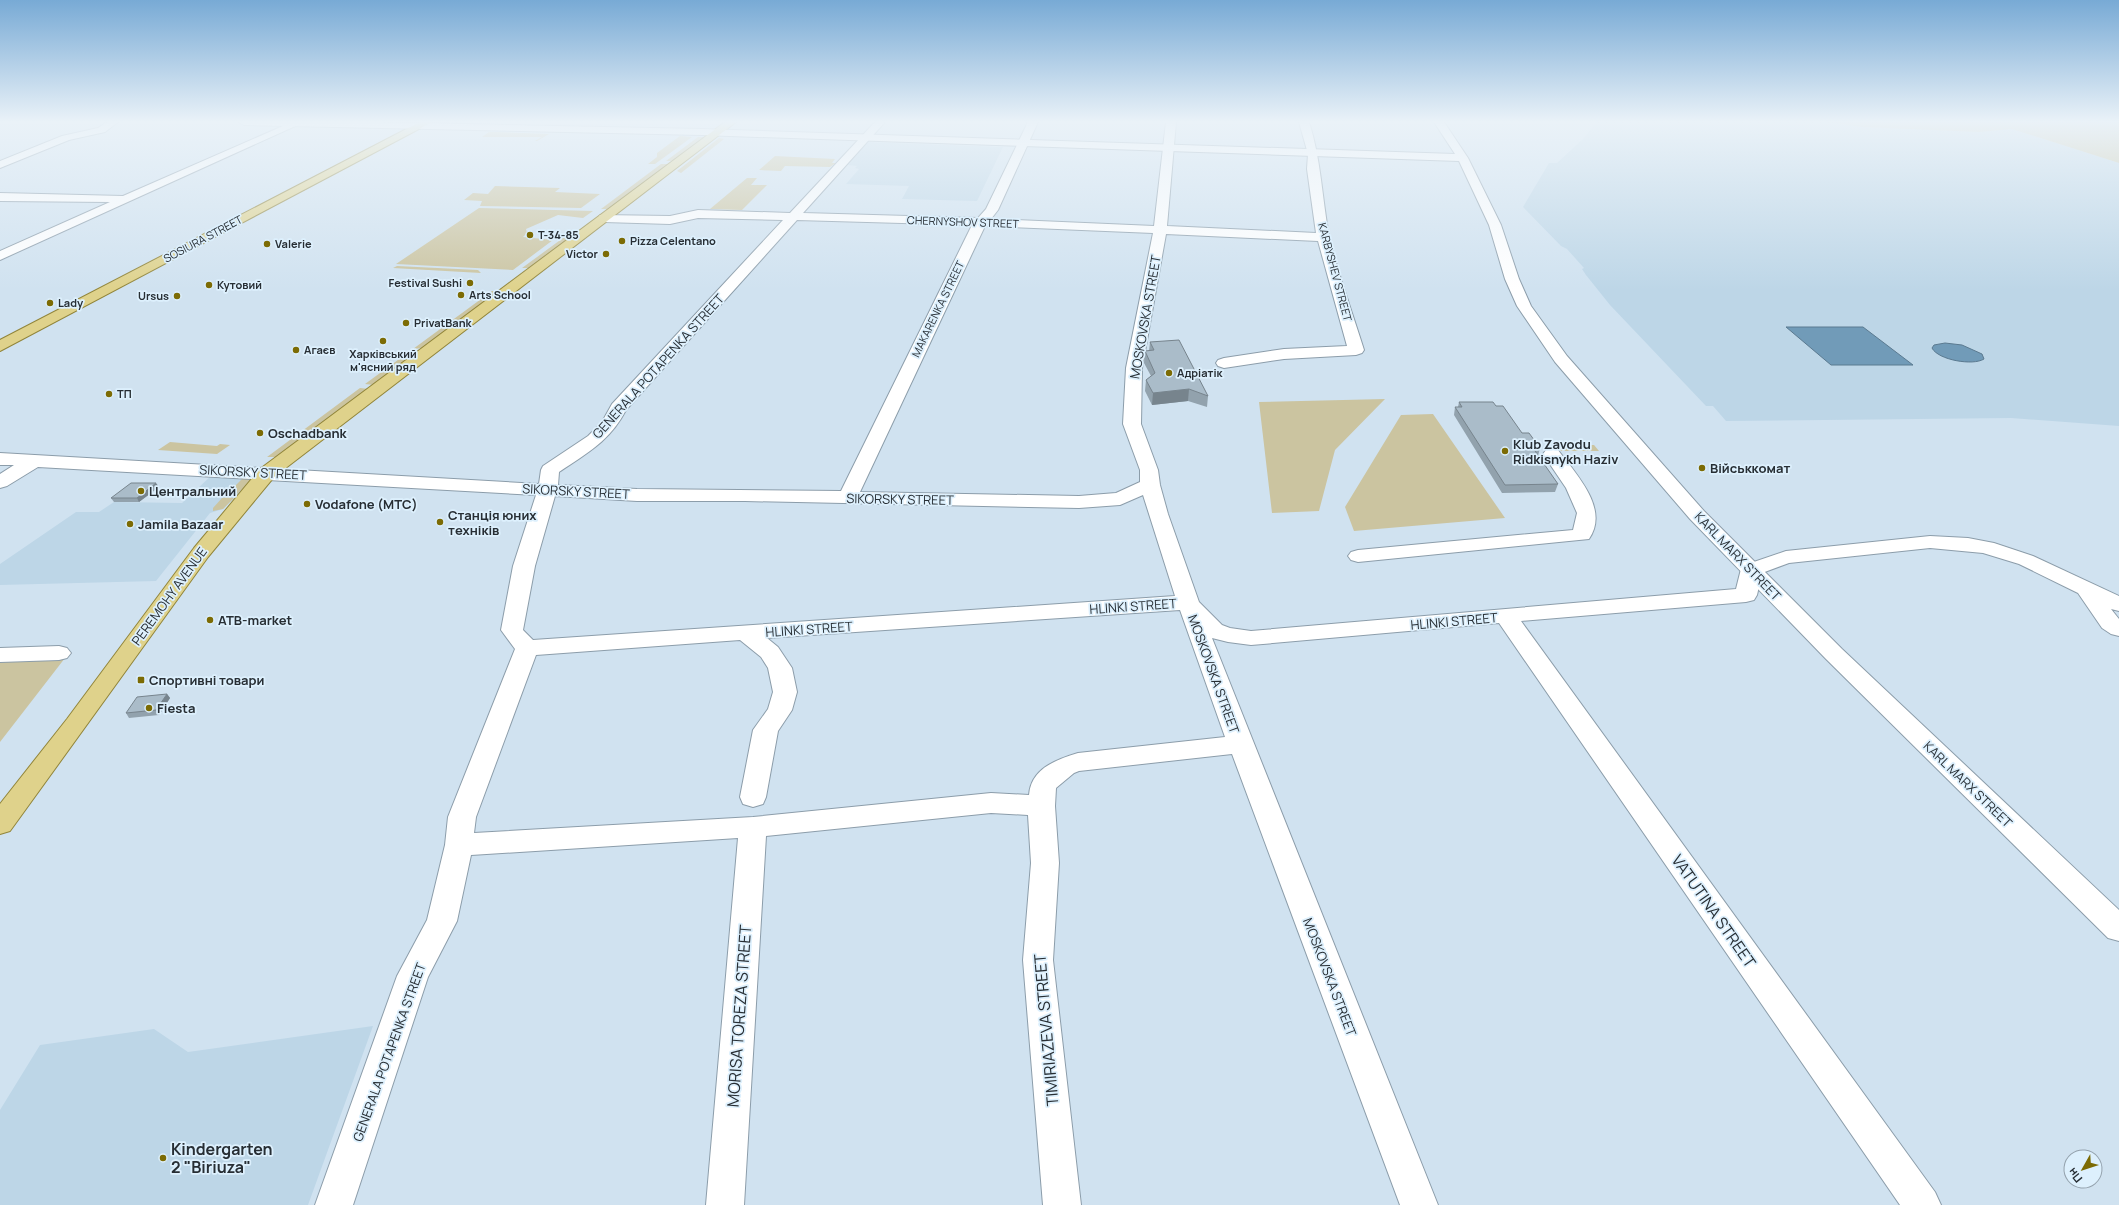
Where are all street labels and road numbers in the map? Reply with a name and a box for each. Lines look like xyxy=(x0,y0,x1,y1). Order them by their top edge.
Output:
street label: SOSIURA STREET xyxy=(161,211,245,266)
street label: CHERNYSHOV STREET xyxy=(907,212,1020,231)
street label: KARBYSHEV STREET xyxy=(1315,221,1356,323)
street label: MOSKOVSKA STREET xyxy=(1125,253,1165,380)
street label: MAKARENKA STREET xyxy=(908,258,968,359)
street label: GENERALA POTAPENKA STREET xyxy=(588,290,728,442)
street label: SIKORSKY STREET xyxy=(199,460,307,484)
street label: SIKORSKY STREET xyxy=(522,479,630,503)
street label: SIKORSKY STREET xyxy=(846,489,954,509)
street label: KARL MARX STREET xyxy=(1691,508,1785,605)
street label: PEREMOHY AVENUE xyxy=(127,543,211,649)
street label: HLINKI STREET xyxy=(1089,594,1177,618)
street label: HLINKI STREET xyxy=(1410,608,1499,634)
street label: MOSKOVSKA STREET xyxy=(1184,612,1244,736)
street label: HLINKI STREET xyxy=(765,617,853,641)
street label: KARL MARX STREET xyxy=(1920,737,2017,831)
street label: VATUTINA STREET xyxy=(1667,850,1762,972)
street label: MOSKOVSKA STREET xyxy=(1299,915,1361,1039)
street label: MORISA TOREZA STREET xyxy=(722,924,756,1108)
street label: TIMIRIAZEVA STREET xyxy=(1028,953,1064,1107)
street label: GENERALA POTAPENKA STREET xyxy=(348,960,430,1144)

